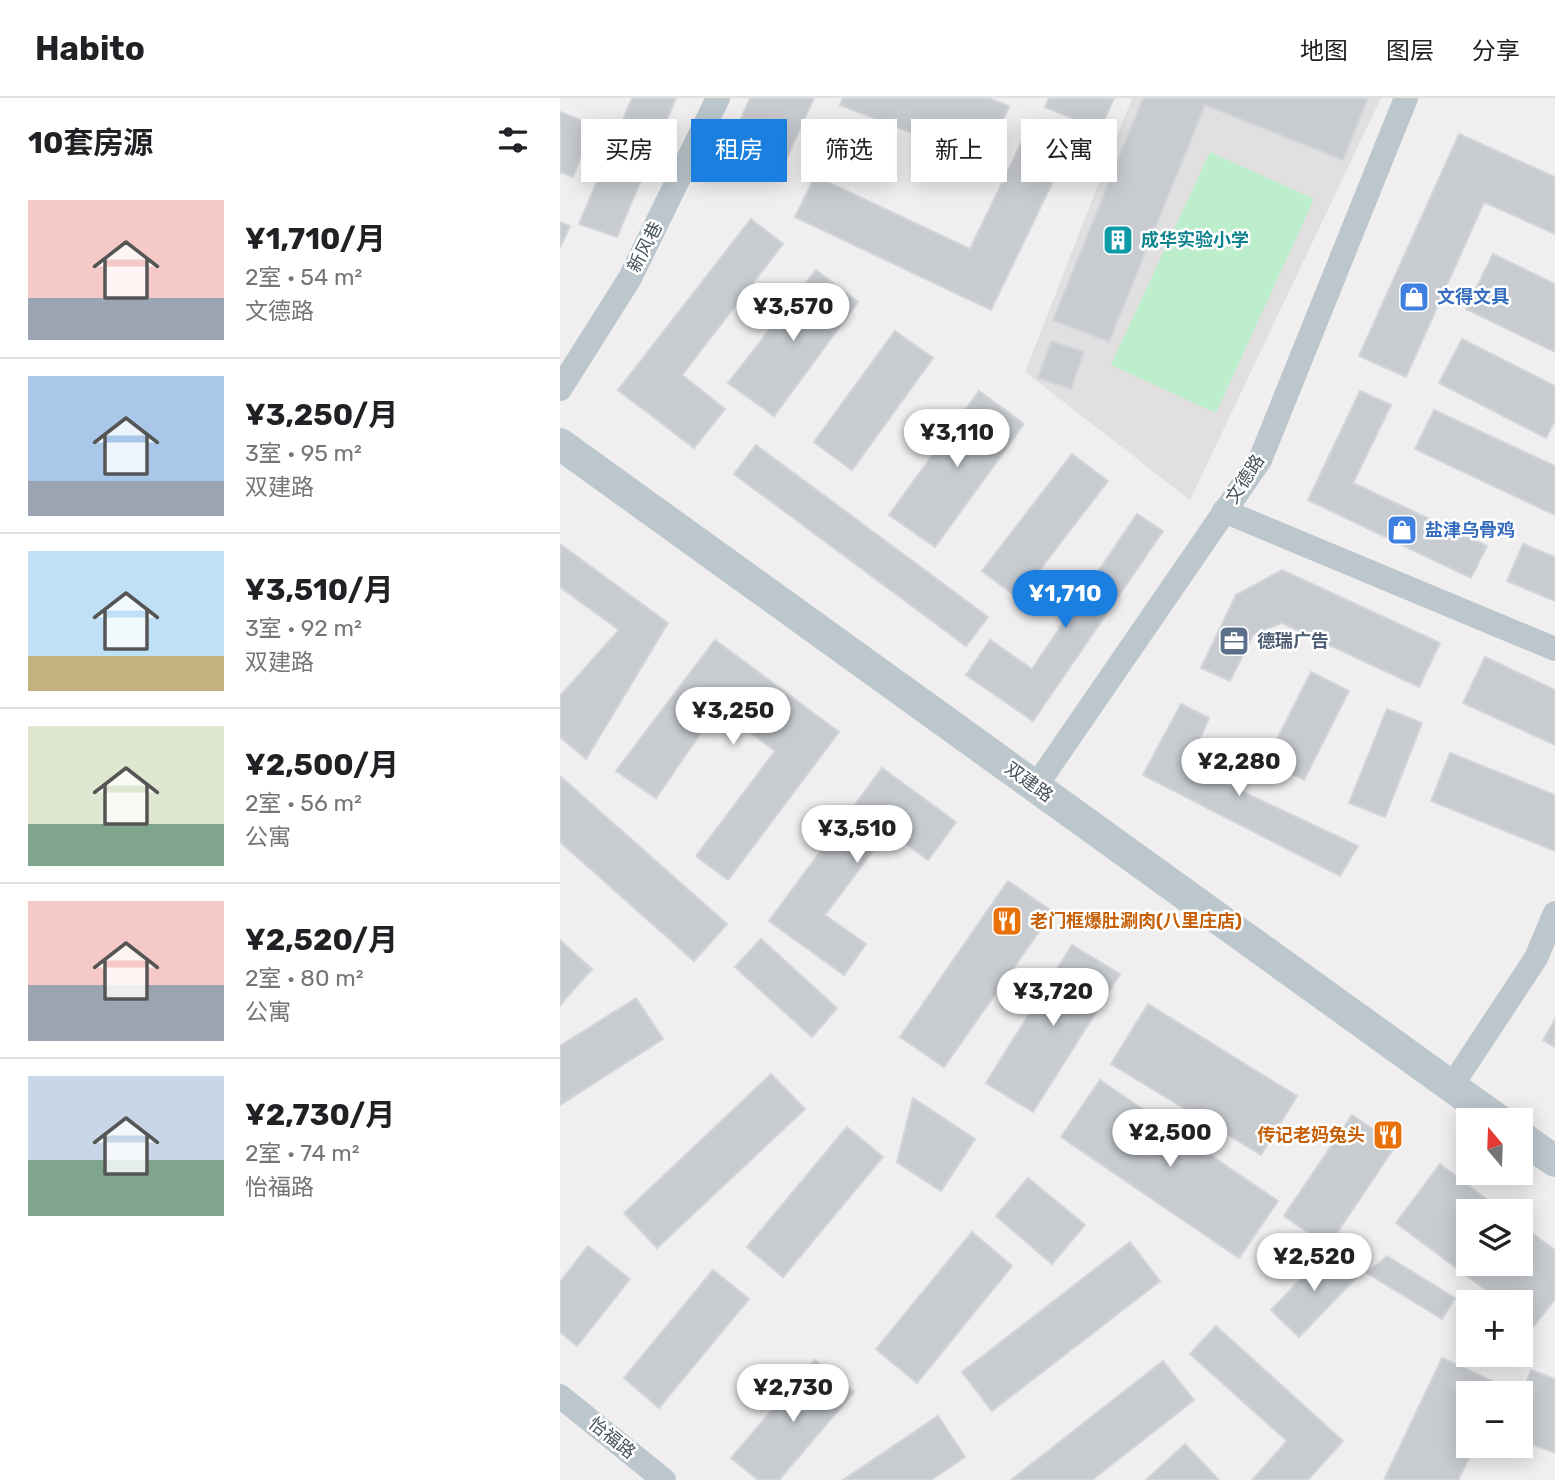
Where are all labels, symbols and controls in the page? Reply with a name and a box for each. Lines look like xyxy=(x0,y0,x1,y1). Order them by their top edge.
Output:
text: Habito xyxy=(35,29,145,68)
text: 地图 xyxy=(1300,37,1348,65)
text: 图层 xyxy=(1386,37,1434,65)
text: 分享 xyxy=(1472,37,1520,65)
chip: 买房 xyxy=(581,119,677,182)
chip: 租房 xyxy=(691,119,787,182)
chip: 筛选 xyxy=(801,119,897,182)
chip: 新上 xyxy=(911,119,1007,182)
chip: 公寓 xyxy=(1021,119,1117,182)
icon: filters xyxy=(494,121,532,159)
text: 10套房源 xyxy=(28,125,153,161)
street label: 新风巷 xyxy=(623,218,667,276)
text: ¥1,710/月 xyxy=(245,221,386,257)
building icon: 成华实验小学 xyxy=(1101,223,1135,257)
icon: home xyxy=(84,228,168,312)
place label: 成华实验小学 xyxy=(1141,229,1249,251)
text: 2室 · 54 m² xyxy=(245,263,362,291)
shop icon: 文得文具 xyxy=(1397,280,1431,314)
pin: ¥3,570 xyxy=(736,284,850,343)
place label: 文得文具 xyxy=(1437,286,1509,308)
text: ¥3,570 xyxy=(752,292,834,320)
text: 文德路 xyxy=(245,297,314,325)
text: ¥3,250/月 xyxy=(245,397,398,433)
icon: home xyxy=(84,404,168,488)
pin: ¥3,110 xyxy=(900,410,1014,469)
text: ¥3,110 xyxy=(920,418,994,446)
text: 3室 · 95 m² xyxy=(245,439,362,467)
street label: 文德路 xyxy=(1221,450,1269,508)
text: 双建路 xyxy=(245,473,314,501)
shop icon: 盐津乌骨鸡 xyxy=(1385,513,1419,547)
place label: 盐津乌骨鸡 xyxy=(1425,519,1515,541)
pin: ¥1,710 xyxy=(1008,570,1122,630)
text: ¥3,510/月 xyxy=(245,572,394,608)
icon: home xyxy=(84,579,168,663)
text: ¥1,710 xyxy=(1028,579,1102,607)
text: 3室 · 92 m² xyxy=(245,614,362,642)
office icon: 德瑞广告 xyxy=(1217,624,1251,658)
place label: 德瑞广告 xyxy=(1257,630,1329,652)
text: 双建路 xyxy=(245,648,314,676)
pin: ¥3,250 xyxy=(676,688,790,747)
text: ¥3,250 xyxy=(692,696,774,724)
pin: ¥2,280 xyxy=(1182,738,1296,798)
text: ¥2,500/月 xyxy=(245,747,399,783)
text: ¥2,280 xyxy=(1197,747,1281,775)
icon: home xyxy=(84,754,168,838)
street label: 双建路 xyxy=(1001,757,1057,807)
text: 2室 · 56 m² xyxy=(245,789,362,817)
pin: ¥3,510 xyxy=(800,806,914,865)
text: ¥3,510 xyxy=(817,814,897,842)
text: 公寓 xyxy=(245,823,291,851)
restaurant icon: 老门框爆肚涮肉(八里庄店) xyxy=(990,904,1024,938)
place label: 老门框爆肚涮肉(八里庄店) xyxy=(1030,910,1242,932)
text: ¥2,520/月 xyxy=(245,922,398,958)
icon: home xyxy=(84,929,168,1013)
text: 2室 · 80 m² xyxy=(245,964,364,992)
pin: ¥3,720 xyxy=(996,968,1110,1028)
text: ¥3,720 xyxy=(1013,977,1093,1005)
text: 公寓 xyxy=(245,998,291,1026)
text: ¥2,730/月 xyxy=(245,1097,395,1133)
icon: home xyxy=(84,1104,168,1188)
north arrow xyxy=(1456,1108,1533,1185)
map controls xyxy=(1456,1108,1533,1458)
pin: ¥2,500 xyxy=(1113,1110,1227,1169)
text: ¥2,500 xyxy=(1128,1118,1212,1146)
restaurant icon: 传记老妈兔头 xyxy=(1371,1118,1405,1152)
place label: 传记老妈兔头 xyxy=(1257,1124,1365,1146)
text: 2室 · 74 m² xyxy=(245,1139,360,1167)
text: 怡福路 xyxy=(245,1173,314,1201)
button: layers xyxy=(1456,1199,1533,1276)
pin: ¥2,520 xyxy=(1257,1234,1371,1293)
text: ¥2,520 xyxy=(1273,1242,1355,1270)
button: + xyxy=(1456,1290,1533,1367)
pin: ¥2,730 xyxy=(736,1364,850,1424)
text: ¥2,730 xyxy=(753,1373,833,1401)
button: − xyxy=(1456,1381,1533,1458)
street label: 怡福路 xyxy=(584,1412,640,1464)

